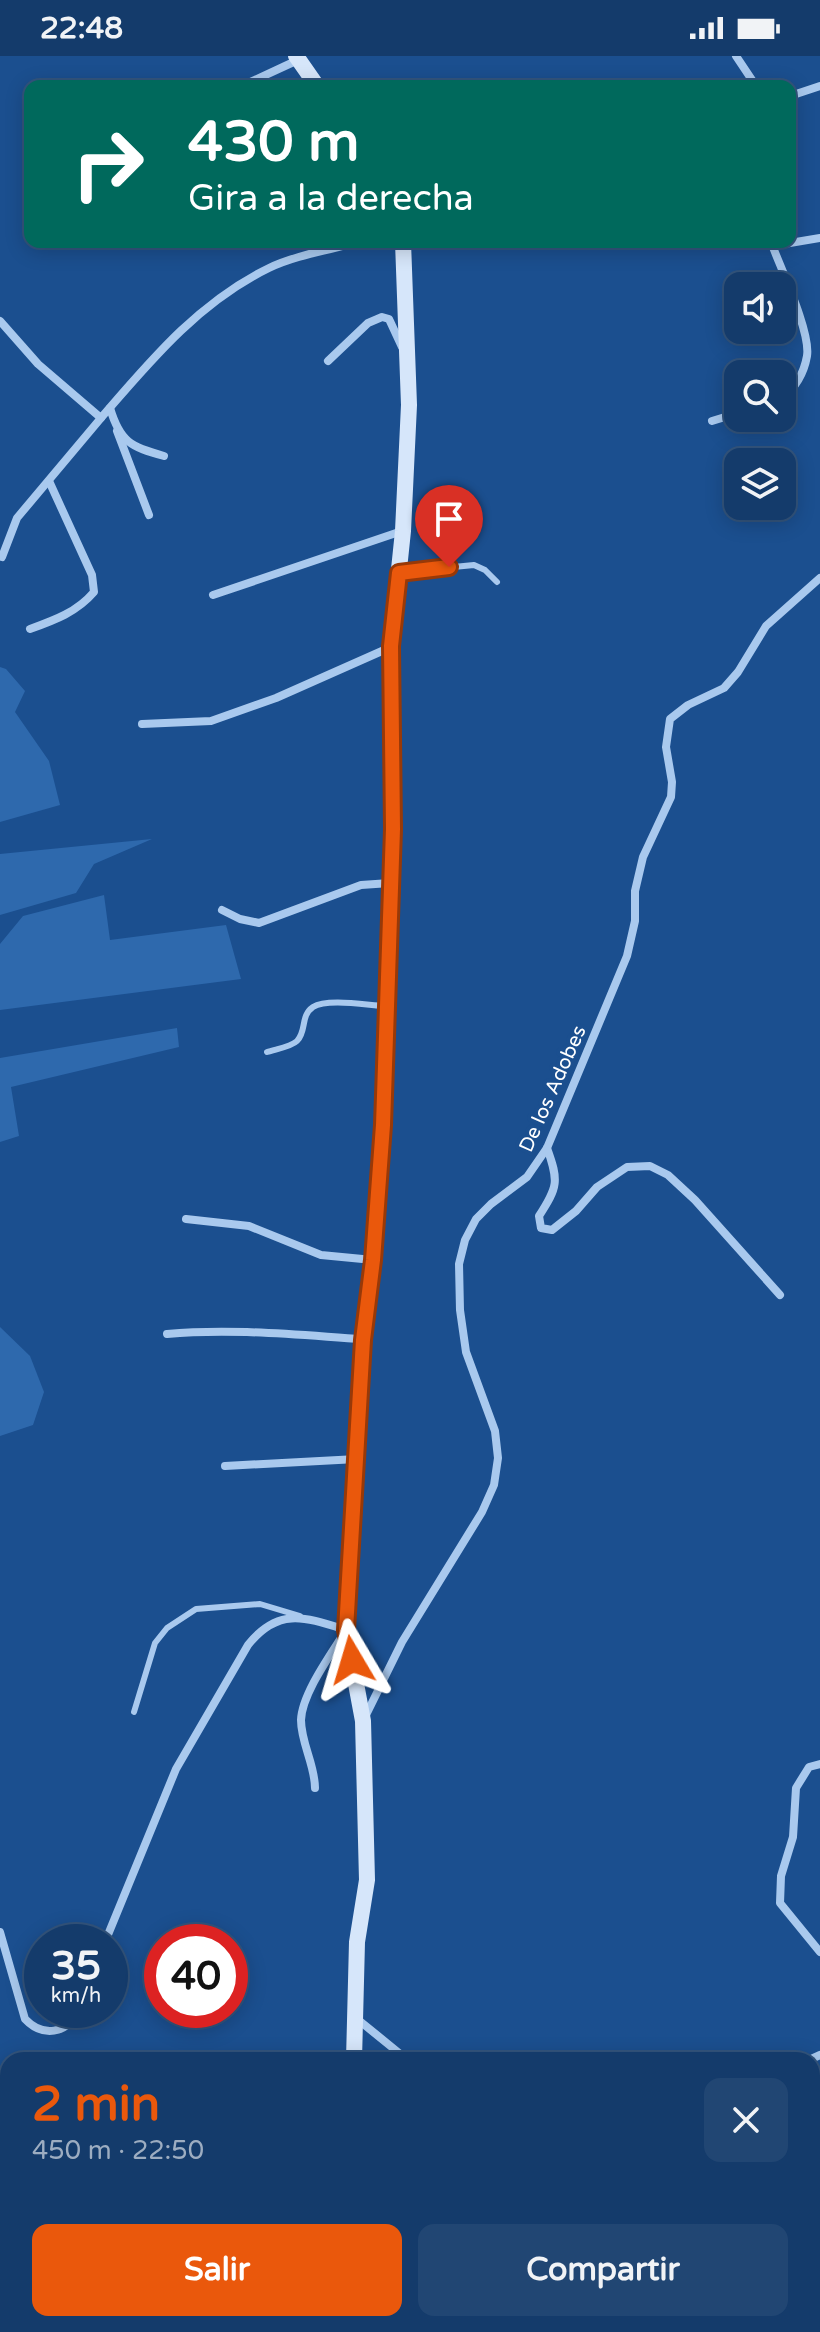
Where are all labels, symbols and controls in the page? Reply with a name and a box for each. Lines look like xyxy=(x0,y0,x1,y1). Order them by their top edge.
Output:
text: 22:48 xyxy=(40,10,123,47)
text: 430 m xyxy=(188,109,359,176)
icon: right xyxy=(56,112,160,216)
text: Gira a la derecha xyxy=(188,177,474,220)
map controls xyxy=(724,272,796,520)
button: sound xyxy=(724,272,796,344)
button: search xyxy=(724,360,796,432)
button: layers xyxy=(724,448,796,520)
pin xyxy=(415,485,483,567)
icon: arrive xyxy=(427,497,471,541)
street label: De los Adobes xyxy=(514,1022,592,1156)
position arrow xyxy=(310,1618,394,1702)
speed limit sign: 40 xyxy=(144,1924,248,2028)
text: 35 xyxy=(51,1942,101,1990)
text: km/h xyxy=(51,1984,101,2008)
text: 2 min xyxy=(32,2076,160,2134)
button: close xyxy=(704,2078,788,2162)
text: 450 m · 22:50 xyxy=(32,2135,204,2166)
button: Salir xyxy=(32,2224,402,2316)
button: Compartir xyxy=(418,2224,788,2316)

